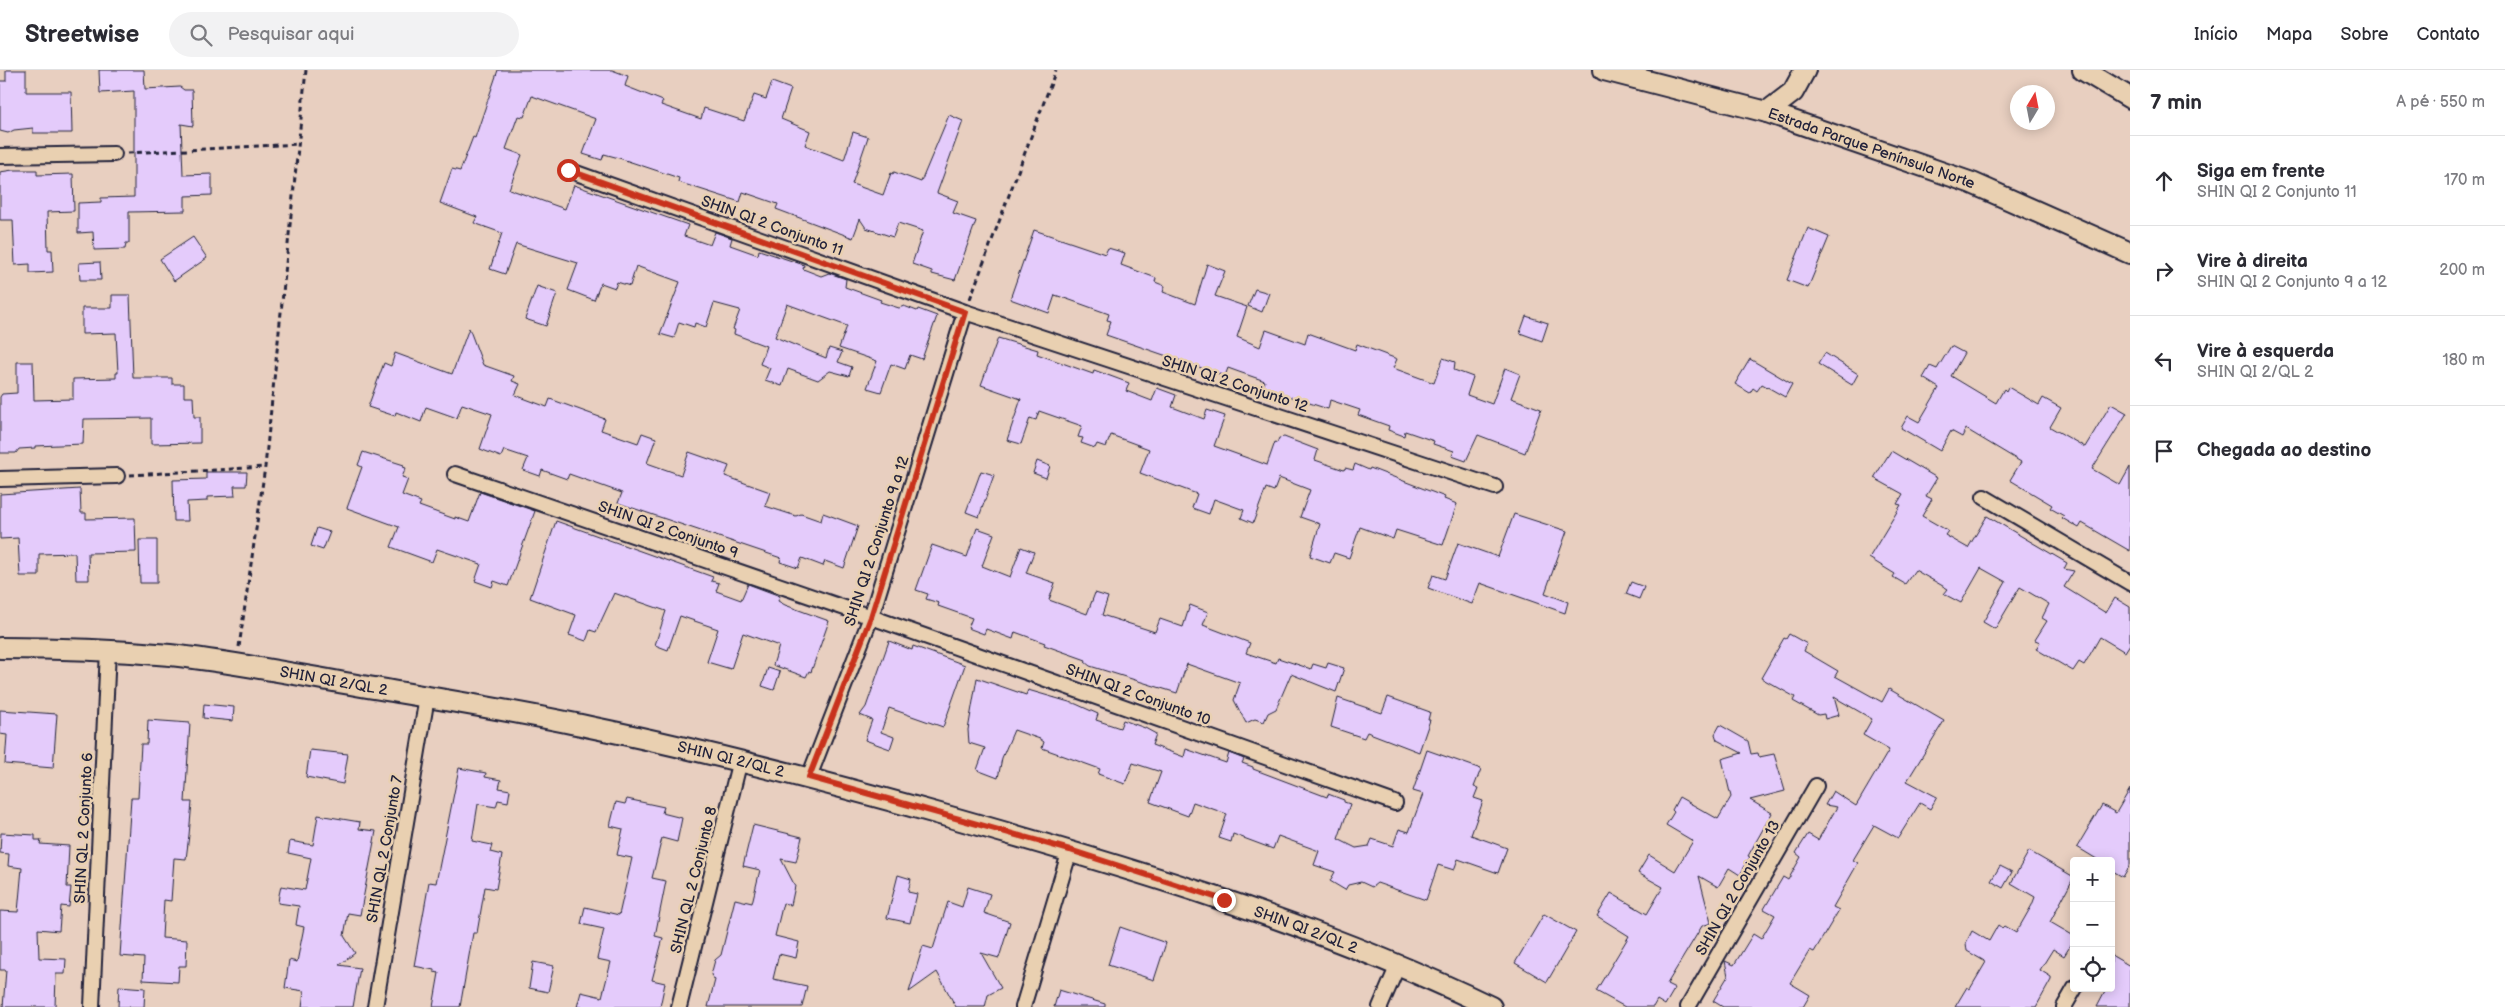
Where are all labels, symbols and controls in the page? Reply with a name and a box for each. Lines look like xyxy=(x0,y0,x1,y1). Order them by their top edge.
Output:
search box xyxy=(169,12,519,57)
text: Streetwise xyxy=(25,20,139,49)
icon: search xyxy=(187,21,215,49)
text: Pesquisar aqui xyxy=(227,23,354,46)
text: Início xyxy=(2194,24,2238,45)
text: Mapa xyxy=(2266,24,2312,45)
text: Sobre xyxy=(2340,24,2388,45)
text: Contato xyxy=(2416,24,2480,45)
north arrow xyxy=(2010,85,2055,130)
text: 7 min xyxy=(2150,90,2202,115)
text: A pé · 550 m xyxy=(2396,93,2485,112)
street label: Estrada Parque Península Norte xyxy=(1766,104,1978,193)
route start xyxy=(557,159,580,182)
text: Siga em frente xyxy=(2197,160,2325,183)
icon: ahead xyxy=(2150,167,2178,195)
text: 170 m xyxy=(2444,171,2485,190)
text: SHIN QI 2 Conjunto 11 xyxy=(2197,183,2357,202)
street label: SHIN QI 2 Conjunto 11 xyxy=(698,191,846,261)
text: Vire à direita xyxy=(2197,250,2308,273)
icon: right xyxy=(2150,257,2178,285)
text: 200 m xyxy=(2439,261,2485,280)
text: SHIN QI 2 Conjunto 9 a 12 xyxy=(2197,273,2387,292)
text: Vire à esquerda xyxy=(2197,340,2334,363)
icon: left xyxy=(2150,347,2178,375)
street label: SHIN QI 2 Conjunto 12 xyxy=(1159,351,1311,417)
text: 180 m xyxy=(2443,351,2485,370)
text: SHIN QI 2/QL 2 xyxy=(2197,363,2313,382)
icon: arrive xyxy=(2150,437,2178,465)
text: Chegada ao destino xyxy=(2197,439,2371,462)
street label: SHIN QI 2 Conjunto 9 a 12 xyxy=(840,453,914,629)
street label: SHIN QI 2 Conjunto 9 xyxy=(596,497,740,563)
street label: SHIN QI 2 Conjunto 10 xyxy=(1063,660,1213,730)
street label: SHIN QI 2/QL 2 xyxy=(278,662,389,700)
street label: SHIN QI 2/QL 2 xyxy=(676,737,786,781)
street label: SHIN QL 2 Conjunto 6 xyxy=(71,752,97,904)
street label: SHIN QL 2 Conjunto 7 xyxy=(363,773,407,924)
street label: SHIN QL 2 Conjunto 8 xyxy=(667,804,722,955)
street label: SHIN QI 2 Conjunto 13 xyxy=(1692,817,1784,959)
map controls xyxy=(2070,857,2115,992)
button: + xyxy=(2070,857,2115,902)
route end xyxy=(1213,889,1236,912)
street label: SHIN QI 2/QL 2 xyxy=(1252,902,1361,958)
button: − xyxy=(2070,902,2115,947)
button: locate xyxy=(2070,947,2115,992)

